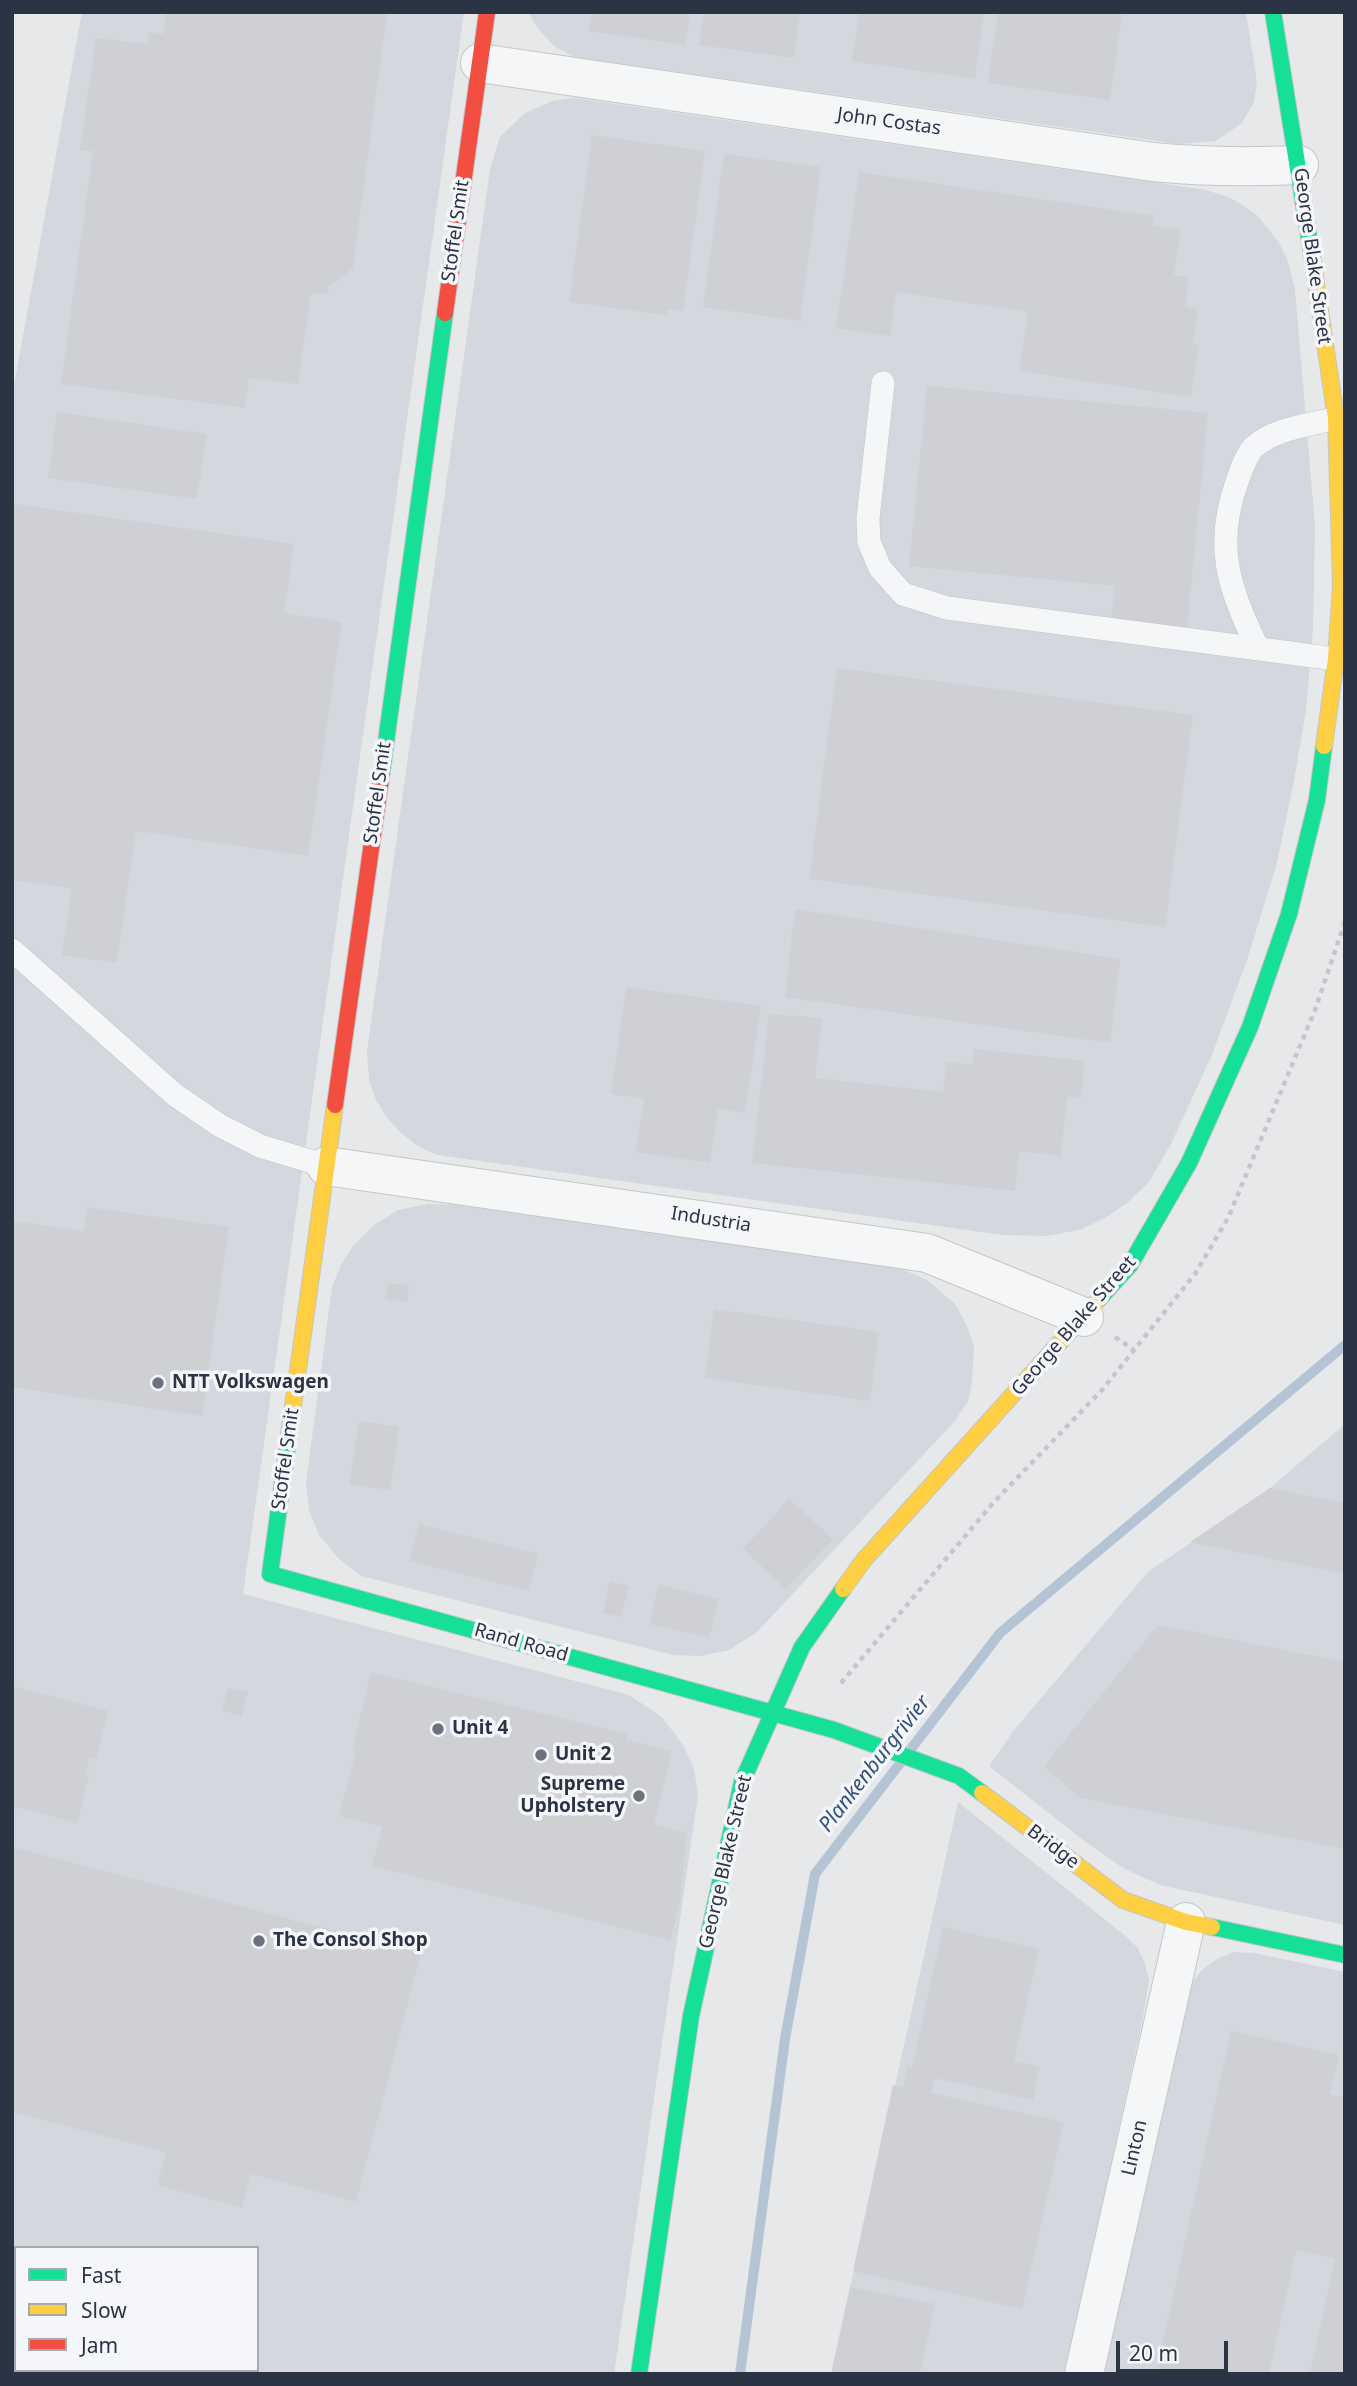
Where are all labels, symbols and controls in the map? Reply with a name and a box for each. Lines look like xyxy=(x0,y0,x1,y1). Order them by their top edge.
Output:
street label: John Costas xyxy=(836,103,942,141)
street label: George Blake Street xyxy=(1288,166,1336,346)
street label: Stoffel Smit xyxy=(438,179,474,283)
street label: Stoffel Smit xyxy=(360,741,396,845)
street label: Industria xyxy=(669,1202,753,1238)
street label: George Blake Street xyxy=(1007,1251,1141,1401)
place label: NTT Volkswagen xyxy=(172,1372,329,1394)
marker: NTT Volkswagen xyxy=(150,1375,166,1391)
street label: Stoffel Smit xyxy=(268,1407,304,1511)
street label: Rand Road xyxy=(471,1619,571,1667)
water label: Plankenburgrivier xyxy=(814,1691,936,1837)
place label: Unit 4 xyxy=(452,1718,508,1740)
marker: Unit 4 xyxy=(430,1721,446,1737)
place label: Unit 2 xyxy=(555,1744,611,1766)
marker: Unit 2 xyxy=(533,1747,549,1763)
street label: George Blake Street xyxy=(695,1773,757,1951)
place label: Supreme Upholstery xyxy=(520,1774,625,1818)
marker: Supreme Upholstery xyxy=(631,1788,647,1804)
street label: Bridge xyxy=(1023,1820,1083,1874)
place label: The Consol Shop xyxy=(273,1930,428,1952)
marker: The Consol Shop xyxy=(251,1933,267,1949)
street label: Linton xyxy=(1118,2118,1152,2178)
legend xyxy=(14,2246,259,2372)
text: Fast xyxy=(81,2261,121,2289)
text: Slow xyxy=(81,2296,127,2324)
scale bar xyxy=(1119,2326,1231,2370)
text: Jam xyxy=(81,2331,118,2359)
text: 20 m xyxy=(1129,2339,1178,2367)

